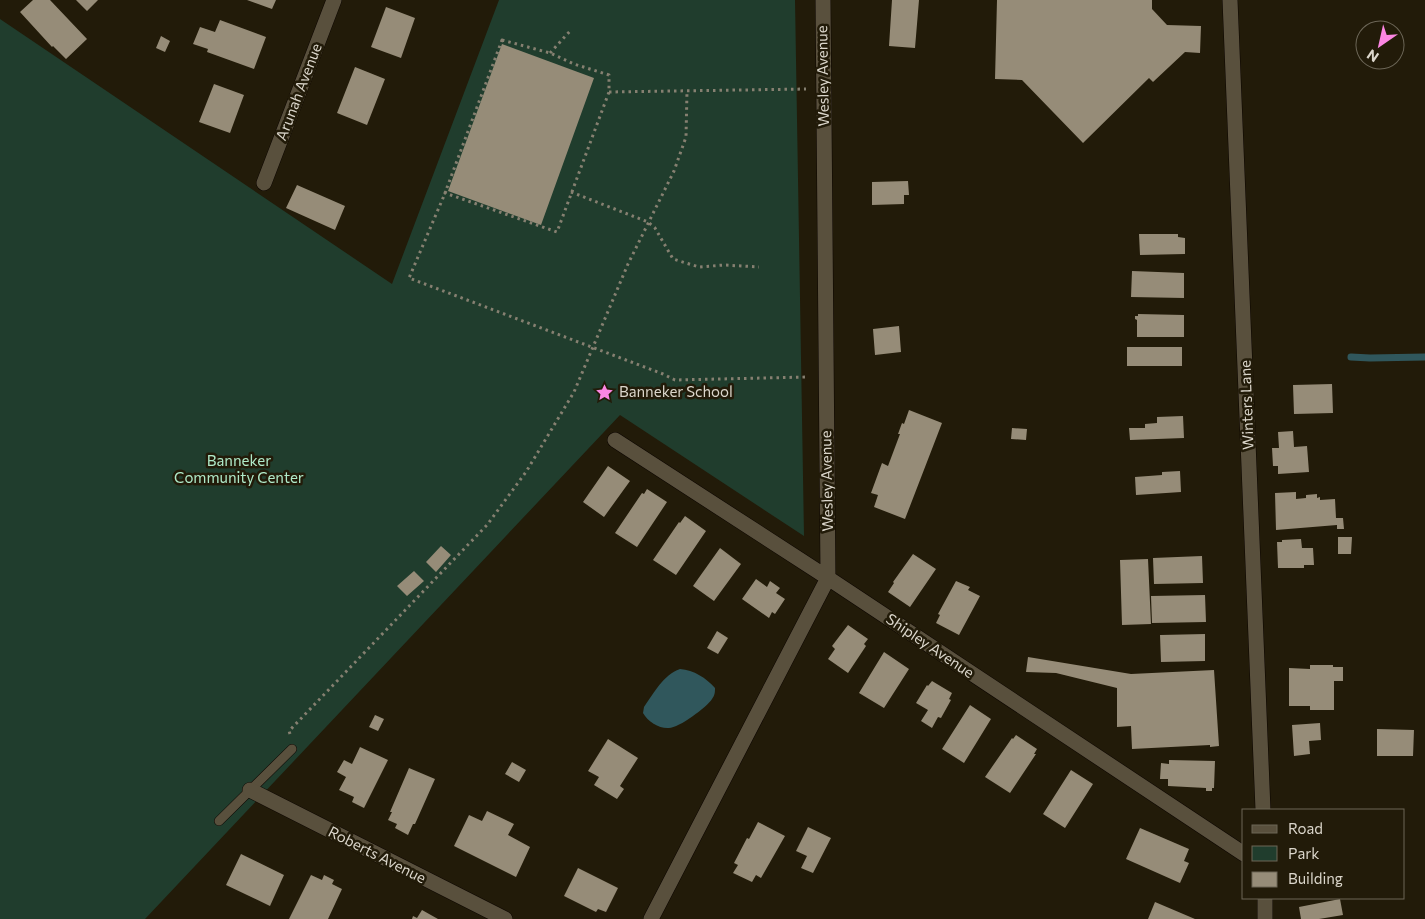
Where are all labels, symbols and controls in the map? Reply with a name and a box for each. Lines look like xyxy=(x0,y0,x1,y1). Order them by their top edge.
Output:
north arrow xyxy=(1355,20,1405,70)
street label: Wesley Avenue xyxy=(812,25,832,127)
street label: Arunah Avenue xyxy=(271,40,325,143)
text: N xyxy=(1363,46,1382,66)
street label: Winters Lane xyxy=(1235,360,1257,450)
place icon: Banneker School xyxy=(595,382,615,402)
place label: Banneker School xyxy=(619,382,733,400)
street label: Wesley Avenue xyxy=(816,430,836,532)
park label: Banneker Community Center xyxy=(174,451,304,486)
street label: Shipley Avenue xyxy=(883,609,978,681)
legend xyxy=(1242,809,1405,899)
text: Road xyxy=(1288,819,1323,837)
street label: Roberts Avenue xyxy=(326,822,429,886)
text: Park xyxy=(1288,844,1319,862)
text: Building xyxy=(1288,869,1343,887)

